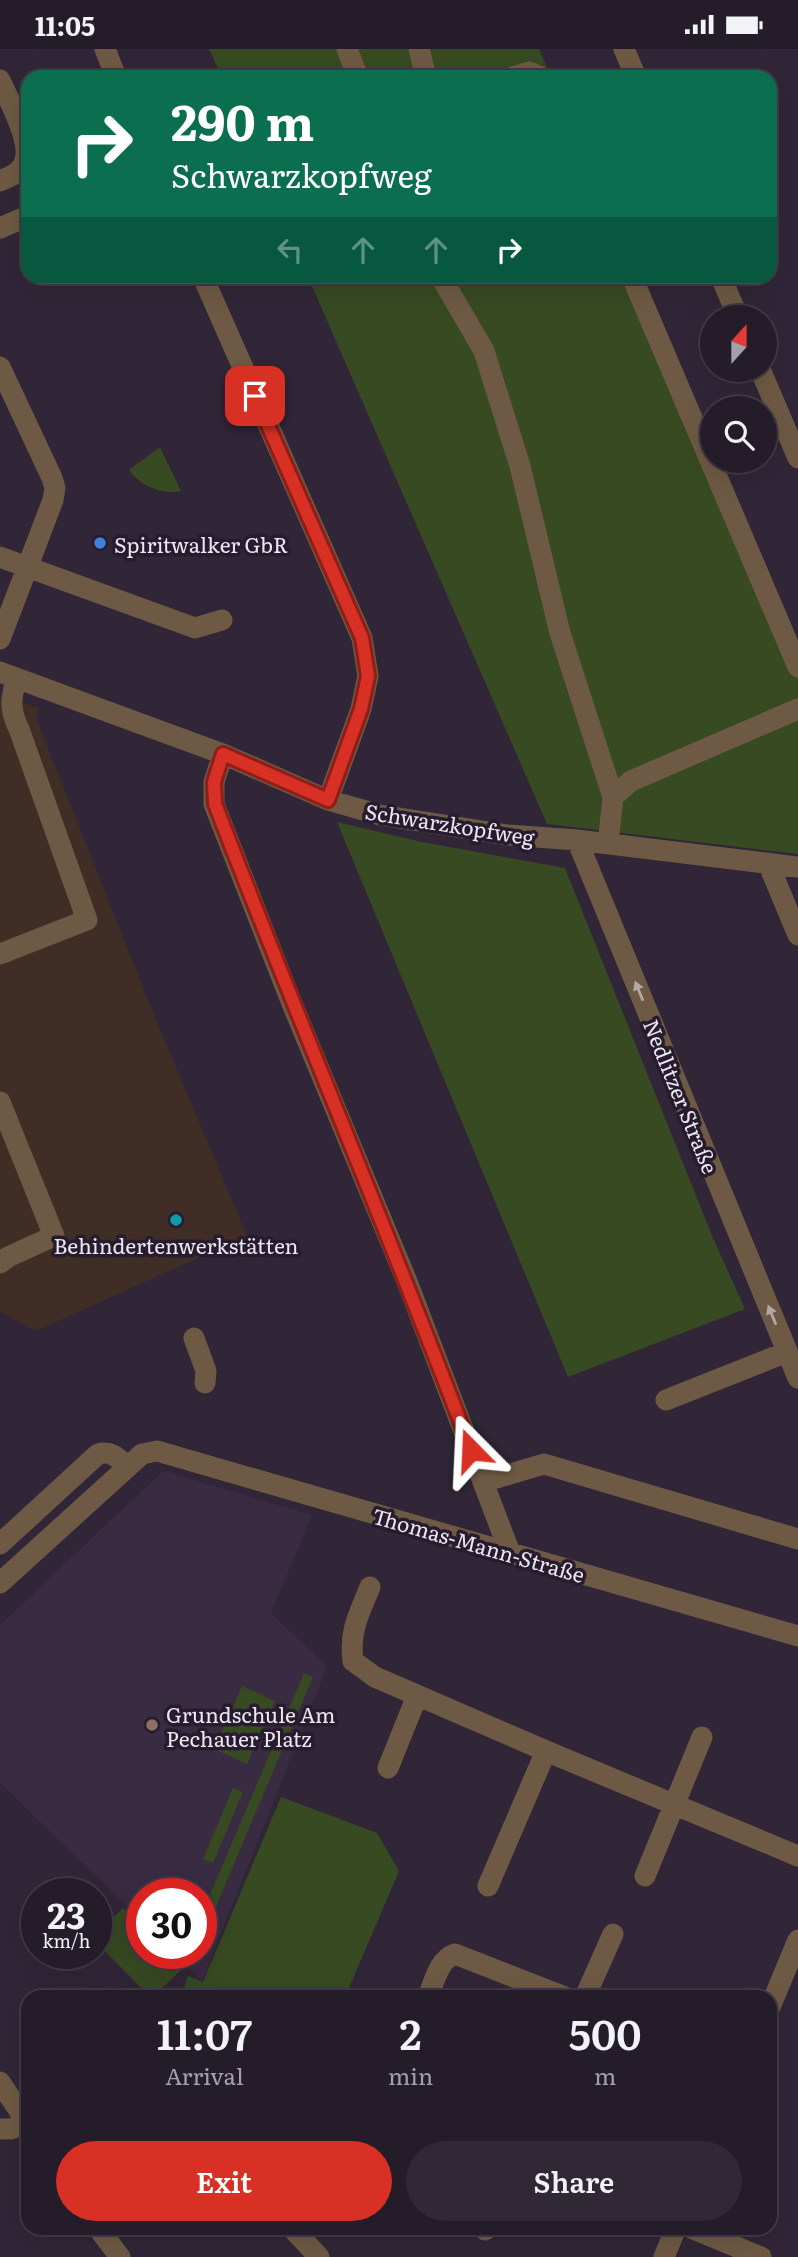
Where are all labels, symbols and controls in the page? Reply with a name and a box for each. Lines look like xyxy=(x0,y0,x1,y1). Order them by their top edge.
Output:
text: 11:05 xyxy=(35,5,95,44)
text: 290 m xyxy=(171,83,314,156)
icon: right xyxy=(56,98,147,189)
text: Schwarzkopfweg xyxy=(171,150,432,198)
icon: left xyxy=(271,231,309,269)
icon: ahead xyxy=(344,231,382,269)
icon: ahead xyxy=(417,231,455,269)
icon: right xyxy=(490,231,528,269)
north arrow xyxy=(700,305,777,381)
map controls xyxy=(700,305,777,473)
pin xyxy=(225,366,285,426)
icon: arrive xyxy=(236,377,274,415)
button: search xyxy=(700,396,777,473)
place label: Spiritwalker GbR xyxy=(114,528,288,559)
marker: Spiritwalker GbR xyxy=(92,535,108,551)
street label: Schwarzkopfweg xyxy=(363,794,537,852)
one-way arrow xyxy=(634,980,645,1001)
street label: Nedlitzer Straße xyxy=(637,1014,727,1178)
marker: Behindertenwerkstätten xyxy=(168,1212,184,1228)
place label: Behindertenwerkstätten xyxy=(53,1229,299,1260)
one-way arrow xyxy=(767,1304,778,1325)
position arrow xyxy=(434,1413,508,1487)
street label: Thomas-Mann-Straße xyxy=(369,1499,589,1589)
place label: Grundschule Am Pechauer Platz xyxy=(166,1698,335,1753)
marker: Grundschule Am Pechauer Platz xyxy=(144,1717,160,1733)
speed limit sign: 30 xyxy=(126,1878,217,1969)
text: 23 xyxy=(47,1888,86,1940)
text: km/h xyxy=(43,1927,90,1954)
text: 11:07 xyxy=(157,2001,252,2063)
text: 2 xyxy=(399,2001,422,2063)
text: 500 xyxy=(569,2001,641,2063)
text: Arrival xyxy=(165,2058,244,2092)
text: min xyxy=(388,2058,433,2092)
text: m xyxy=(594,2058,616,2092)
button: Exit xyxy=(56,2141,392,2221)
button: Share xyxy=(406,2141,742,2221)

